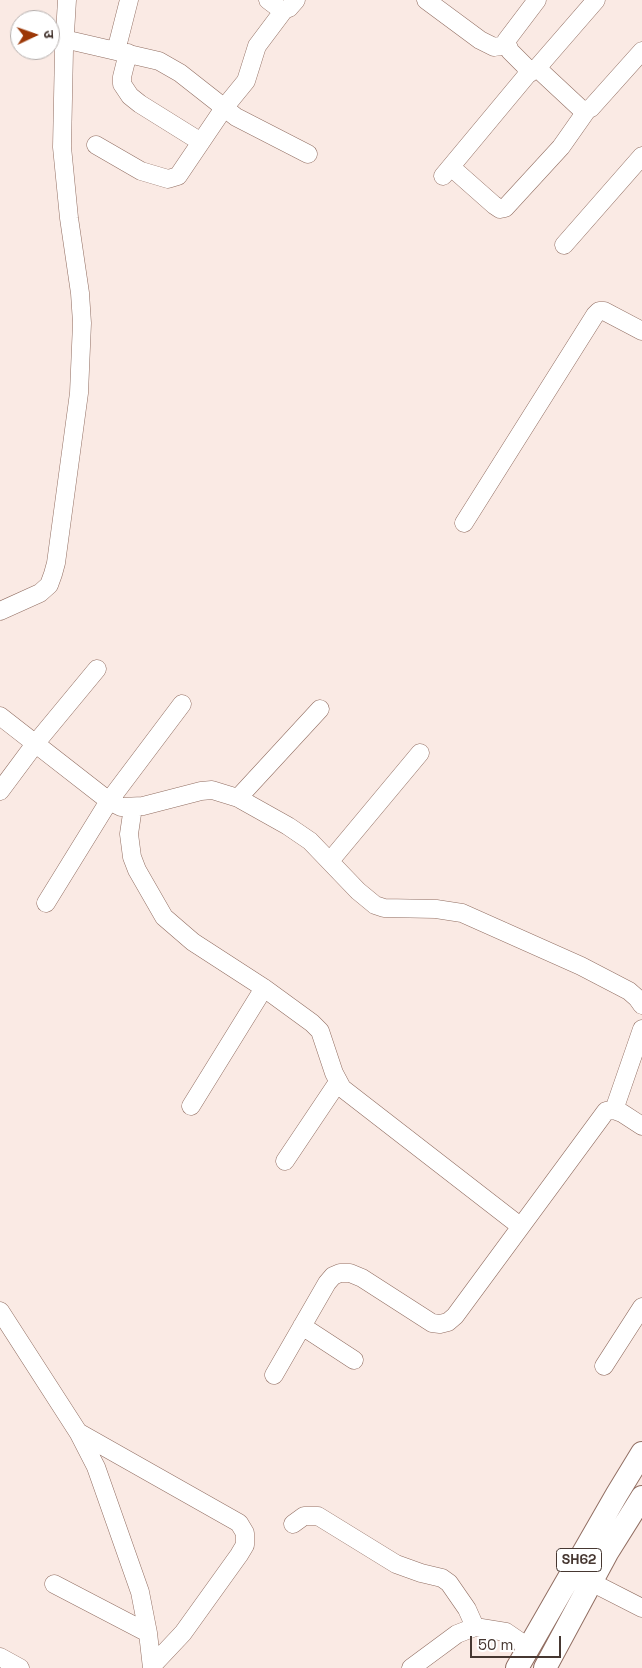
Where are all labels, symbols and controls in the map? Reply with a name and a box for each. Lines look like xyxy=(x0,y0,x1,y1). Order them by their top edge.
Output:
north arrow xyxy=(10,10,60,60)
text: उ xyxy=(40,30,58,39)
road number: SH62 xyxy=(556,1548,602,1572)
scale bar xyxy=(472,1626,563,1658)
text: 50 m xyxy=(478,1635,513,1654)

